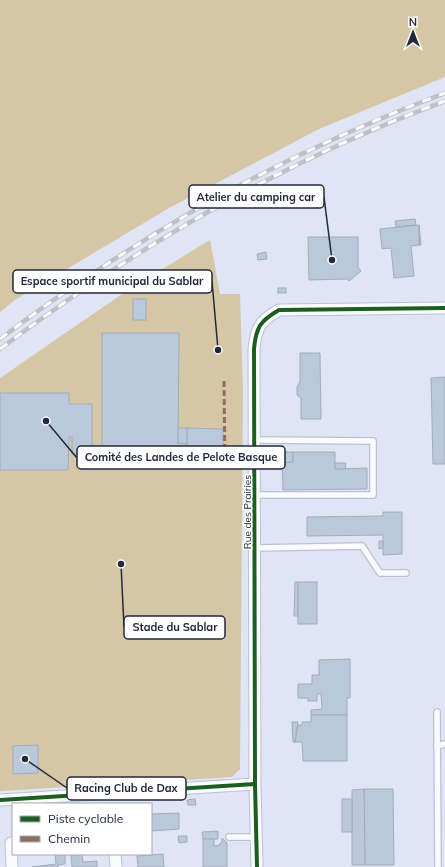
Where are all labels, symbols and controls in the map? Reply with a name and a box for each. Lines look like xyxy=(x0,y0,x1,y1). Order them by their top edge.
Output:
north arrow xyxy=(393,12,433,52)
text: N xyxy=(409,15,417,29)
callout: Atelier du camping car xyxy=(189,185,324,208)
text: Atelier du camping car xyxy=(197,190,316,204)
callout: Espace sportif municipal du Sablar xyxy=(13,270,212,293)
text: Espace sportif municipal du Sablar xyxy=(21,274,204,288)
callout: Comité des Landes de Pelote Basque xyxy=(77,446,285,469)
text: Comité des Landes de Pelote Basque xyxy=(85,450,277,464)
street label: Rue des Prairies xyxy=(241,475,254,549)
callout: Stade du Sablar xyxy=(124,616,225,639)
text: Stade du Sablar xyxy=(132,620,218,634)
callout: Racing Club de Dax xyxy=(67,777,186,800)
text: Racing Club de Dax xyxy=(74,781,179,795)
legend xyxy=(12,803,152,855)
text: Piste cyclable xyxy=(48,811,123,826)
text: Chemin xyxy=(48,831,90,846)

